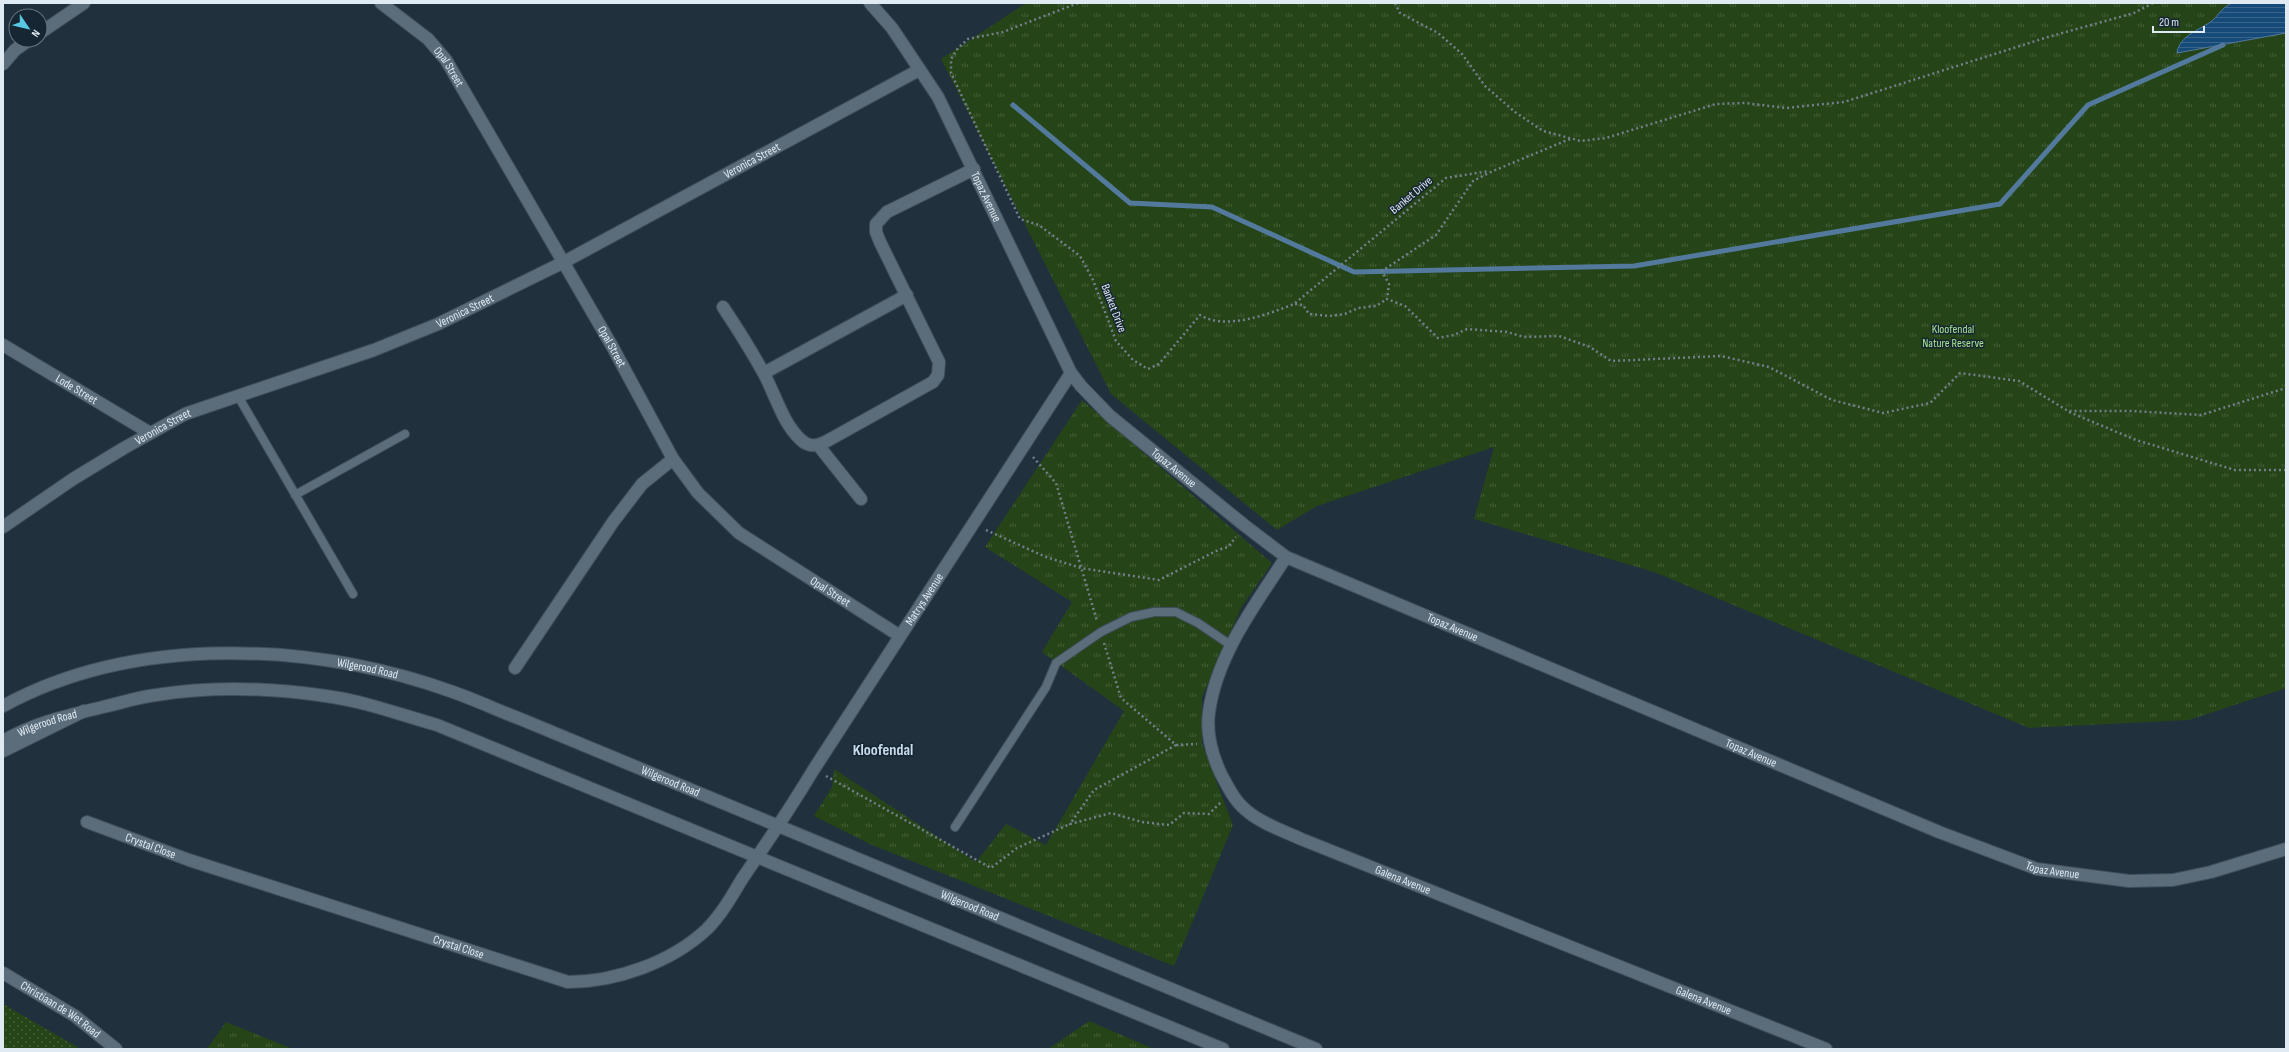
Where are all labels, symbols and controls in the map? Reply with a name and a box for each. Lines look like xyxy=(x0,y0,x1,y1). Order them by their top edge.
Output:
north arrow xyxy=(8,8,48,48)
scale bar xyxy=(2153,8,2204,34)
text: 20 m xyxy=(2159,15,2179,30)
text: N xyxy=(29,27,43,40)
street label: Opal Street xyxy=(430,44,467,90)
street label: Veronica Street xyxy=(721,139,783,182)
street label: Topaz Avenue xyxy=(967,169,1004,225)
street label: Banket Drive xyxy=(1387,173,1436,217)
street label: Banket Drive xyxy=(1097,282,1130,335)
street label: Veronica Street xyxy=(434,291,497,332)
park label: Kloofendal Nature Reserve xyxy=(1922,322,1984,351)
street label: Opal Street xyxy=(594,323,629,370)
street label: Lode Street xyxy=(53,371,101,408)
street label: Veronica Street xyxy=(132,405,193,448)
street label: Topaz Avenue xyxy=(1148,445,1199,491)
street label: Matrys Avenue xyxy=(902,570,947,628)
street label: Opal Street xyxy=(807,573,853,611)
street label: Topaz Avenue xyxy=(1424,610,1480,645)
street label: Wilgerood Road xyxy=(336,655,400,683)
street label: Wilgerood Road xyxy=(15,707,79,740)
street label: Topaz Avenue xyxy=(1723,736,1779,771)
district label: Kloofendal xyxy=(853,741,913,760)
street label: Wilgerood Road xyxy=(639,763,702,800)
street label: Crystal Close xyxy=(123,830,178,863)
street label: Topaz Avenue xyxy=(2023,858,2080,882)
street label: Galena Avenue xyxy=(1373,862,1433,898)
street label: Wilgerood Road xyxy=(938,887,1001,925)
street label: Crystal Close xyxy=(431,932,486,963)
street label: Christiaan de Wet Road xyxy=(17,978,103,1041)
street label: Galena Avenue xyxy=(1674,983,1734,1019)

